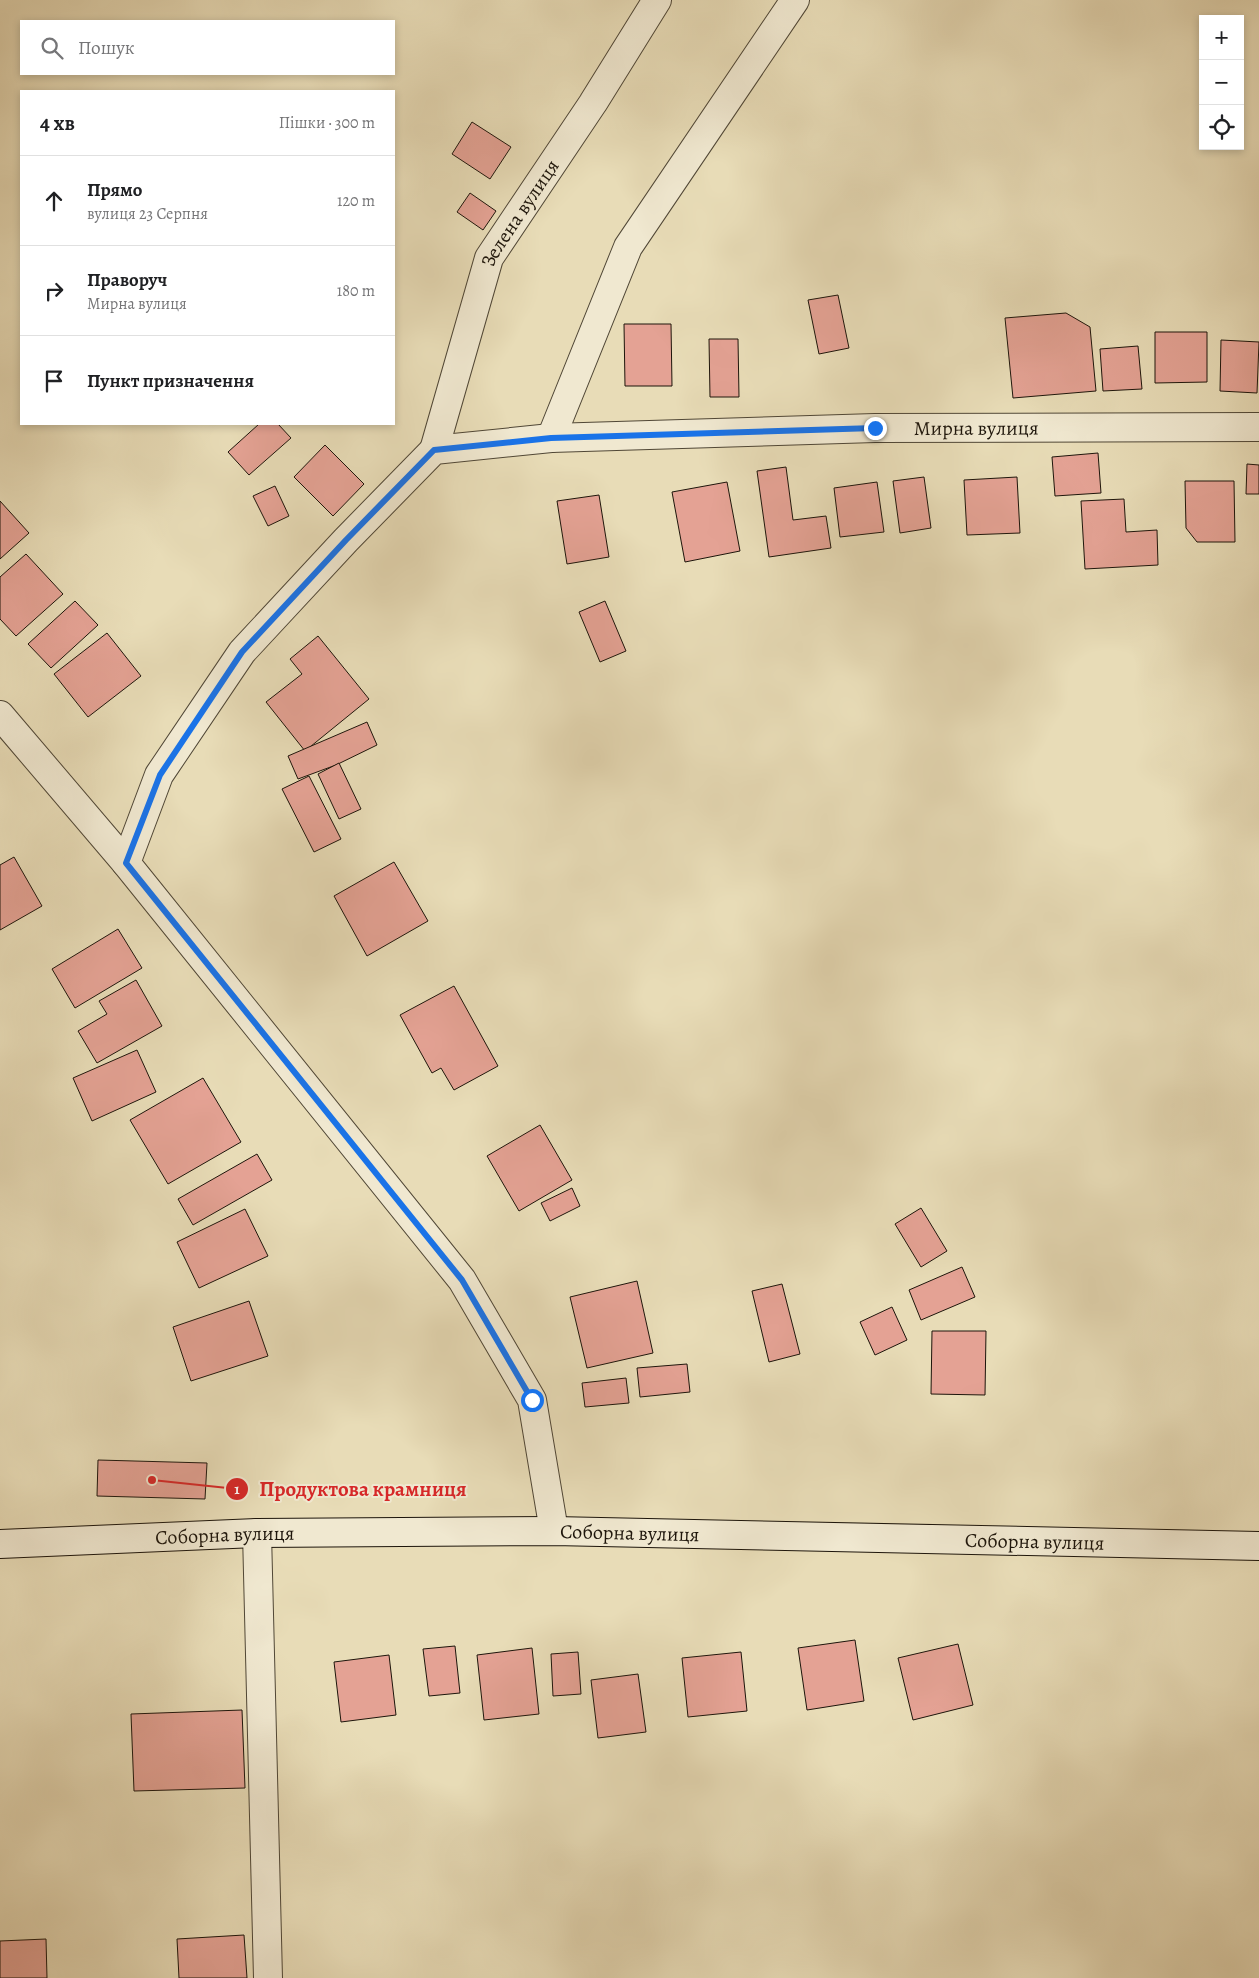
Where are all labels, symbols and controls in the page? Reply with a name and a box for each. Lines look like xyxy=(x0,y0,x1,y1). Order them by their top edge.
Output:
map controls xyxy=(1199,15,1244,150)
button: + xyxy=(1199,15,1244,60)
search box xyxy=(20,20,395,75)
icon: search xyxy=(38,34,66,62)
text: Пошук xyxy=(78,35,135,61)
button: − xyxy=(1199,60,1244,105)
button: locate xyxy=(1199,105,1244,150)
text: 4 хв xyxy=(40,109,75,137)
text: Пішки · 300 m xyxy=(279,112,375,134)
street label: Зелена вулиця xyxy=(474,154,566,270)
text: Прямо xyxy=(87,177,142,203)
icon: ahead xyxy=(40,187,68,215)
text: 120 m xyxy=(337,190,375,212)
text: вулиця 23 Серпня xyxy=(87,203,208,225)
text: Праворуч xyxy=(87,267,167,293)
icon: right xyxy=(40,277,68,305)
text: 180 m xyxy=(337,280,375,302)
text: Мирна вулиця xyxy=(87,293,187,315)
icon: arrive xyxy=(40,367,68,395)
text: Пункт призначення xyxy=(87,368,254,394)
street label: Мирна вулиця xyxy=(914,415,1039,442)
route end xyxy=(864,417,887,440)
route start xyxy=(521,1389,544,1412)
callout: Продуктова крамниця xyxy=(224,1471,477,1507)
text: Продуктова крамниця xyxy=(259,1475,467,1503)
text: 1 xyxy=(234,1479,240,1499)
street label: Соборна вулиця xyxy=(560,1518,700,1548)
street label: Соборна вулиця xyxy=(155,1520,295,1551)
street label: Соборна вулиця xyxy=(965,1527,1105,1557)

